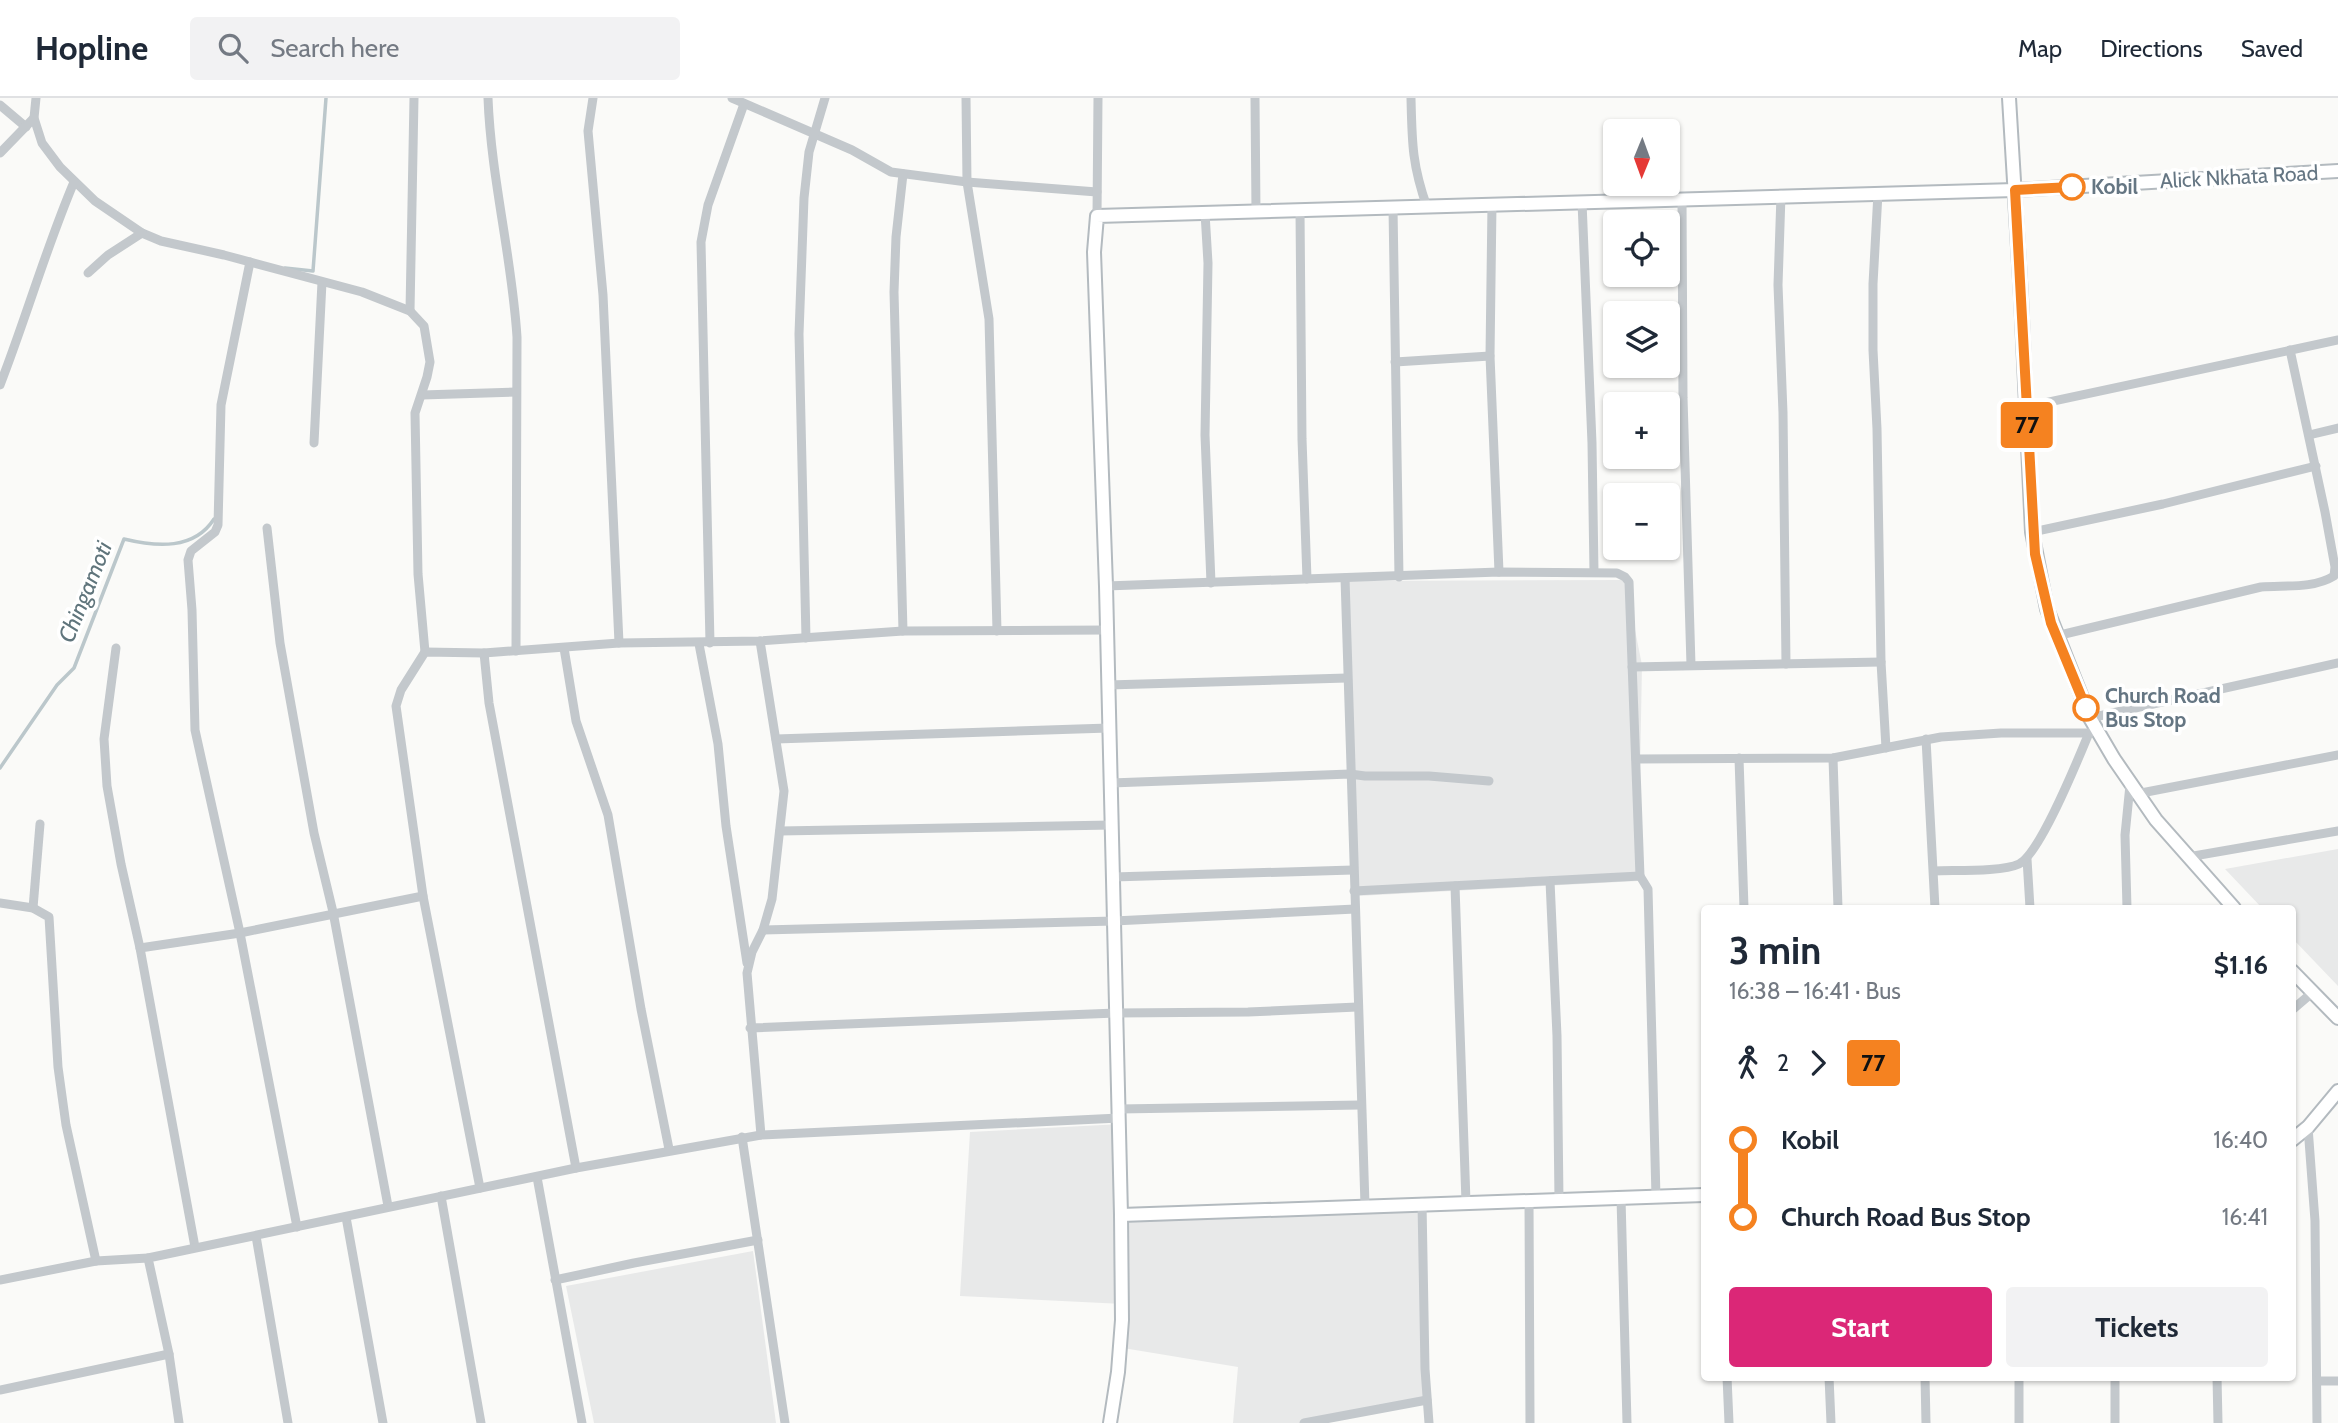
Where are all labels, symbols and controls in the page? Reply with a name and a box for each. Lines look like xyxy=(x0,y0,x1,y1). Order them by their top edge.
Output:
search box xyxy=(190,17,680,80)
text: Hopline xyxy=(35,28,148,68)
icon: search xyxy=(214,29,252,67)
text: Search here xyxy=(270,32,399,64)
text: Map xyxy=(2018,34,2062,63)
text: Directions xyxy=(2100,34,2203,63)
text: Saved xyxy=(2241,34,2303,63)
north arrow xyxy=(1603,119,1680,196)
map controls xyxy=(1603,119,1680,560)
street label: Alick Nkhata Road xyxy=(2159,160,2319,193)
marker: Kobil xyxy=(2059,174,2085,200)
place label: Kobil xyxy=(2091,174,2138,199)
button: locate xyxy=(1603,210,1680,287)
button: layers xyxy=(1603,301,1680,378)
button: + xyxy=(1603,392,1680,469)
line badge: 77 xyxy=(1996,402,2058,448)
text: 77 xyxy=(2015,410,2039,439)
button: − xyxy=(1603,483,1680,560)
water label: Chingamoti xyxy=(52,536,118,647)
place label: Church Road Bus Stop xyxy=(2105,683,2221,732)
marker: Church Road Bus Stop xyxy=(2073,695,2099,721)
text: 3 min xyxy=(1729,927,1821,974)
text: $1.16 xyxy=(2214,949,2268,981)
text: 16:38 – 16:41 · Bus xyxy=(1729,977,1901,1005)
icon: walk xyxy=(1729,1044,1767,1082)
icon: forward xyxy=(1799,1044,1837,1082)
text: 77 xyxy=(1861,1048,1886,1077)
text: 2 xyxy=(1777,1049,1789,1077)
text: Kobil xyxy=(1781,1124,1839,1156)
text: 16:40 xyxy=(2213,1126,2268,1154)
text: Church Road Bus Stop xyxy=(1781,1201,2031,1233)
text: 16:41 xyxy=(2222,1203,2268,1231)
button: Start xyxy=(1729,1287,1992,1367)
button: Tickets xyxy=(2006,1287,2268,1367)

